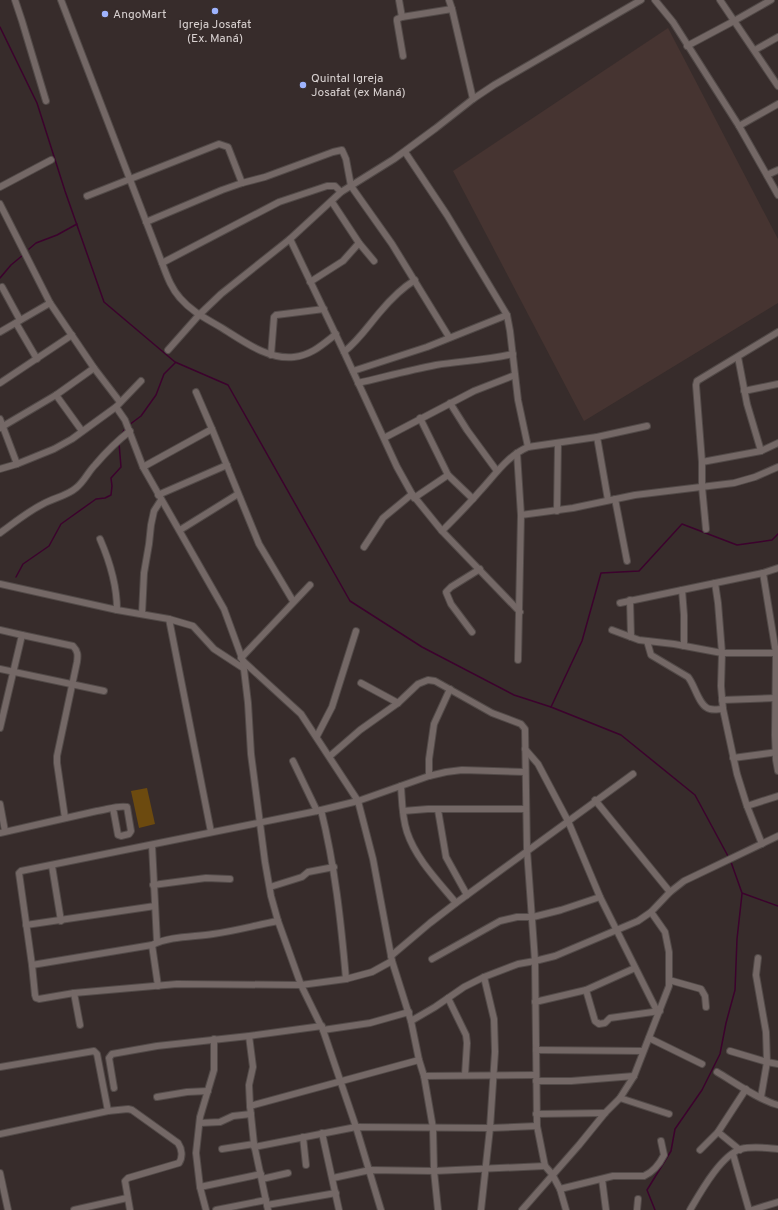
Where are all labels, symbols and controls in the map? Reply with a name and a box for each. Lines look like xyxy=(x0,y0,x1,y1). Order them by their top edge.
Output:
marker: Igreja Josafat (Ex. Maná) xyxy=(210,6,220,16)
place label: AngoMart xyxy=(113,7,167,23)
marker: AngoMart xyxy=(100,9,110,19)
place label: Igreja Josafat (Ex. Maná) xyxy=(179,17,251,47)
place label: Quintal Igreja Josafat (ex Maná) xyxy=(311,71,406,101)
marker: Quintal Igreja Josafat (ex Maná) xyxy=(298,80,308,90)

